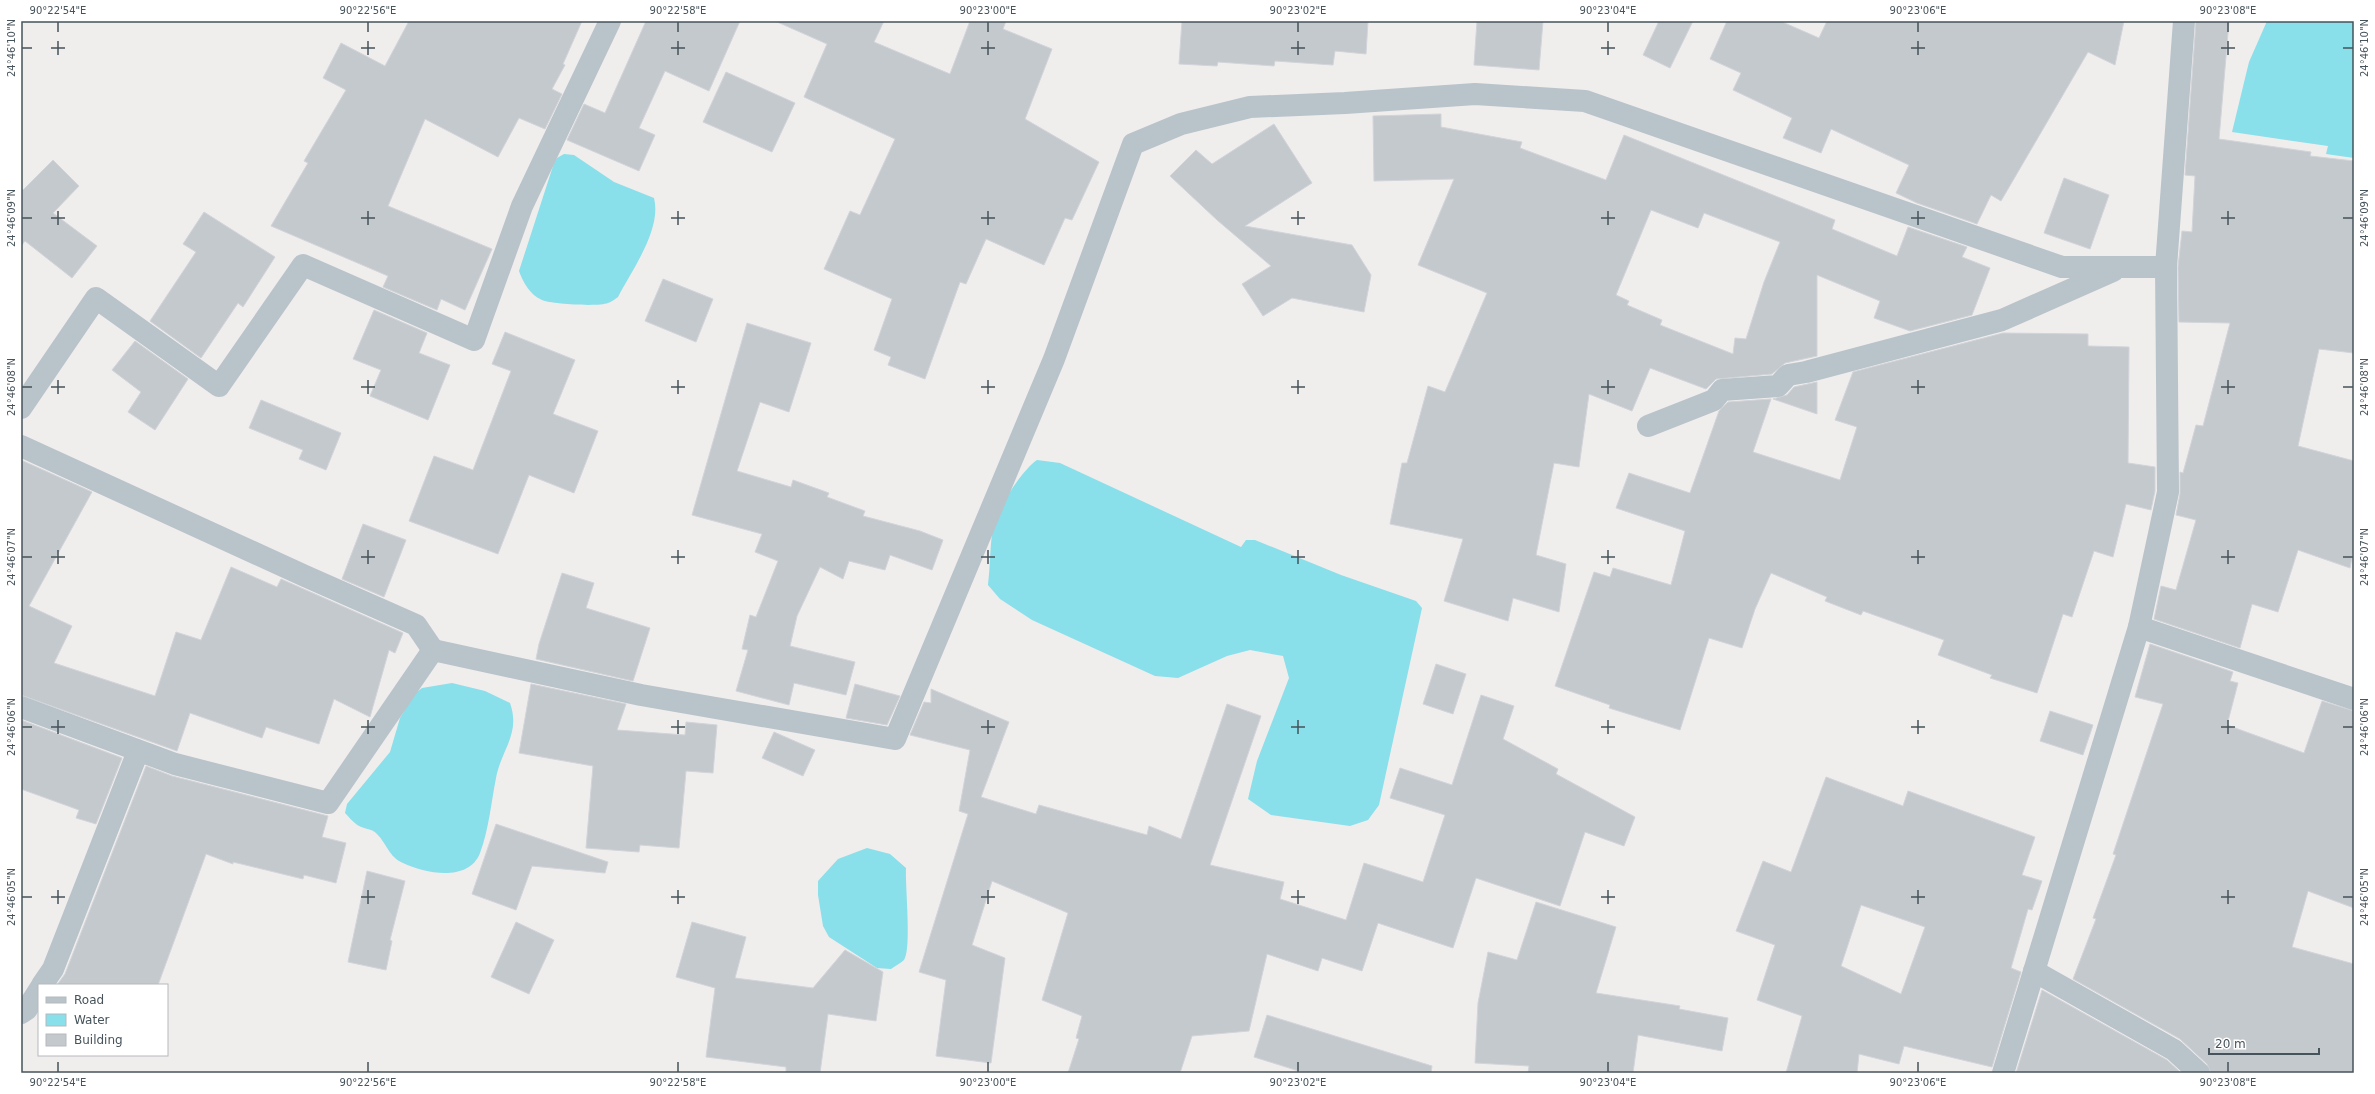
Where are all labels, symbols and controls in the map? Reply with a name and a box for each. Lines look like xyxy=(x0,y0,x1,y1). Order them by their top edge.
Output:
text: 90°22'54"E xyxy=(30,5,86,16)
text: 90°22'56"E xyxy=(340,5,396,16)
text: 90°22'58"E xyxy=(650,5,706,16)
text: 90°23'00"E xyxy=(960,5,1016,16)
text: 90°23'02"E xyxy=(1270,5,1326,16)
text: 90°23'04"E xyxy=(1580,5,1636,16)
text: 90°23'06"E xyxy=(1890,5,1946,16)
text: 90°23'08"E xyxy=(2200,5,2256,16)
text: 24°46'10"N xyxy=(6,19,17,77)
text: 24°46'10"N xyxy=(2359,19,2370,77)
text: 24°46'09"N xyxy=(6,189,17,247)
text: 24°46'09"N xyxy=(2359,189,2370,247)
text: 24°46'08"N xyxy=(6,358,17,416)
text: 24°46'08"N xyxy=(2359,358,2370,416)
text: 24°46'07"N xyxy=(6,528,17,586)
text: 24°46'07"N xyxy=(2359,528,2370,586)
text: 24°46'06"N xyxy=(6,698,17,756)
text: 24°46'06"N xyxy=(2359,698,2370,756)
text: 24°46'05"N xyxy=(6,868,17,926)
text: 24°46'05"N xyxy=(2359,868,2370,926)
legend xyxy=(38,984,168,1056)
text: Road xyxy=(74,993,104,1007)
text: Water xyxy=(74,1013,110,1027)
scale bar xyxy=(2209,1030,2319,1056)
text: Building xyxy=(74,1033,123,1047)
text: 20 m xyxy=(2215,1037,2246,1051)
text: 90°22'54"E xyxy=(30,1077,86,1088)
text: 90°22'56"E xyxy=(340,1077,396,1088)
text: 90°22'58"E xyxy=(650,1077,706,1088)
text: 90°23'00"E xyxy=(960,1077,1016,1088)
text: 90°23'02"E xyxy=(1270,1077,1326,1088)
text: 90°23'04"E xyxy=(1580,1077,1636,1088)
text: 90°23'06"E xyxy=(1890,1077,1946,1088)
text: 90°23'08"E xyxy=(2200,1077,2256,1088)

